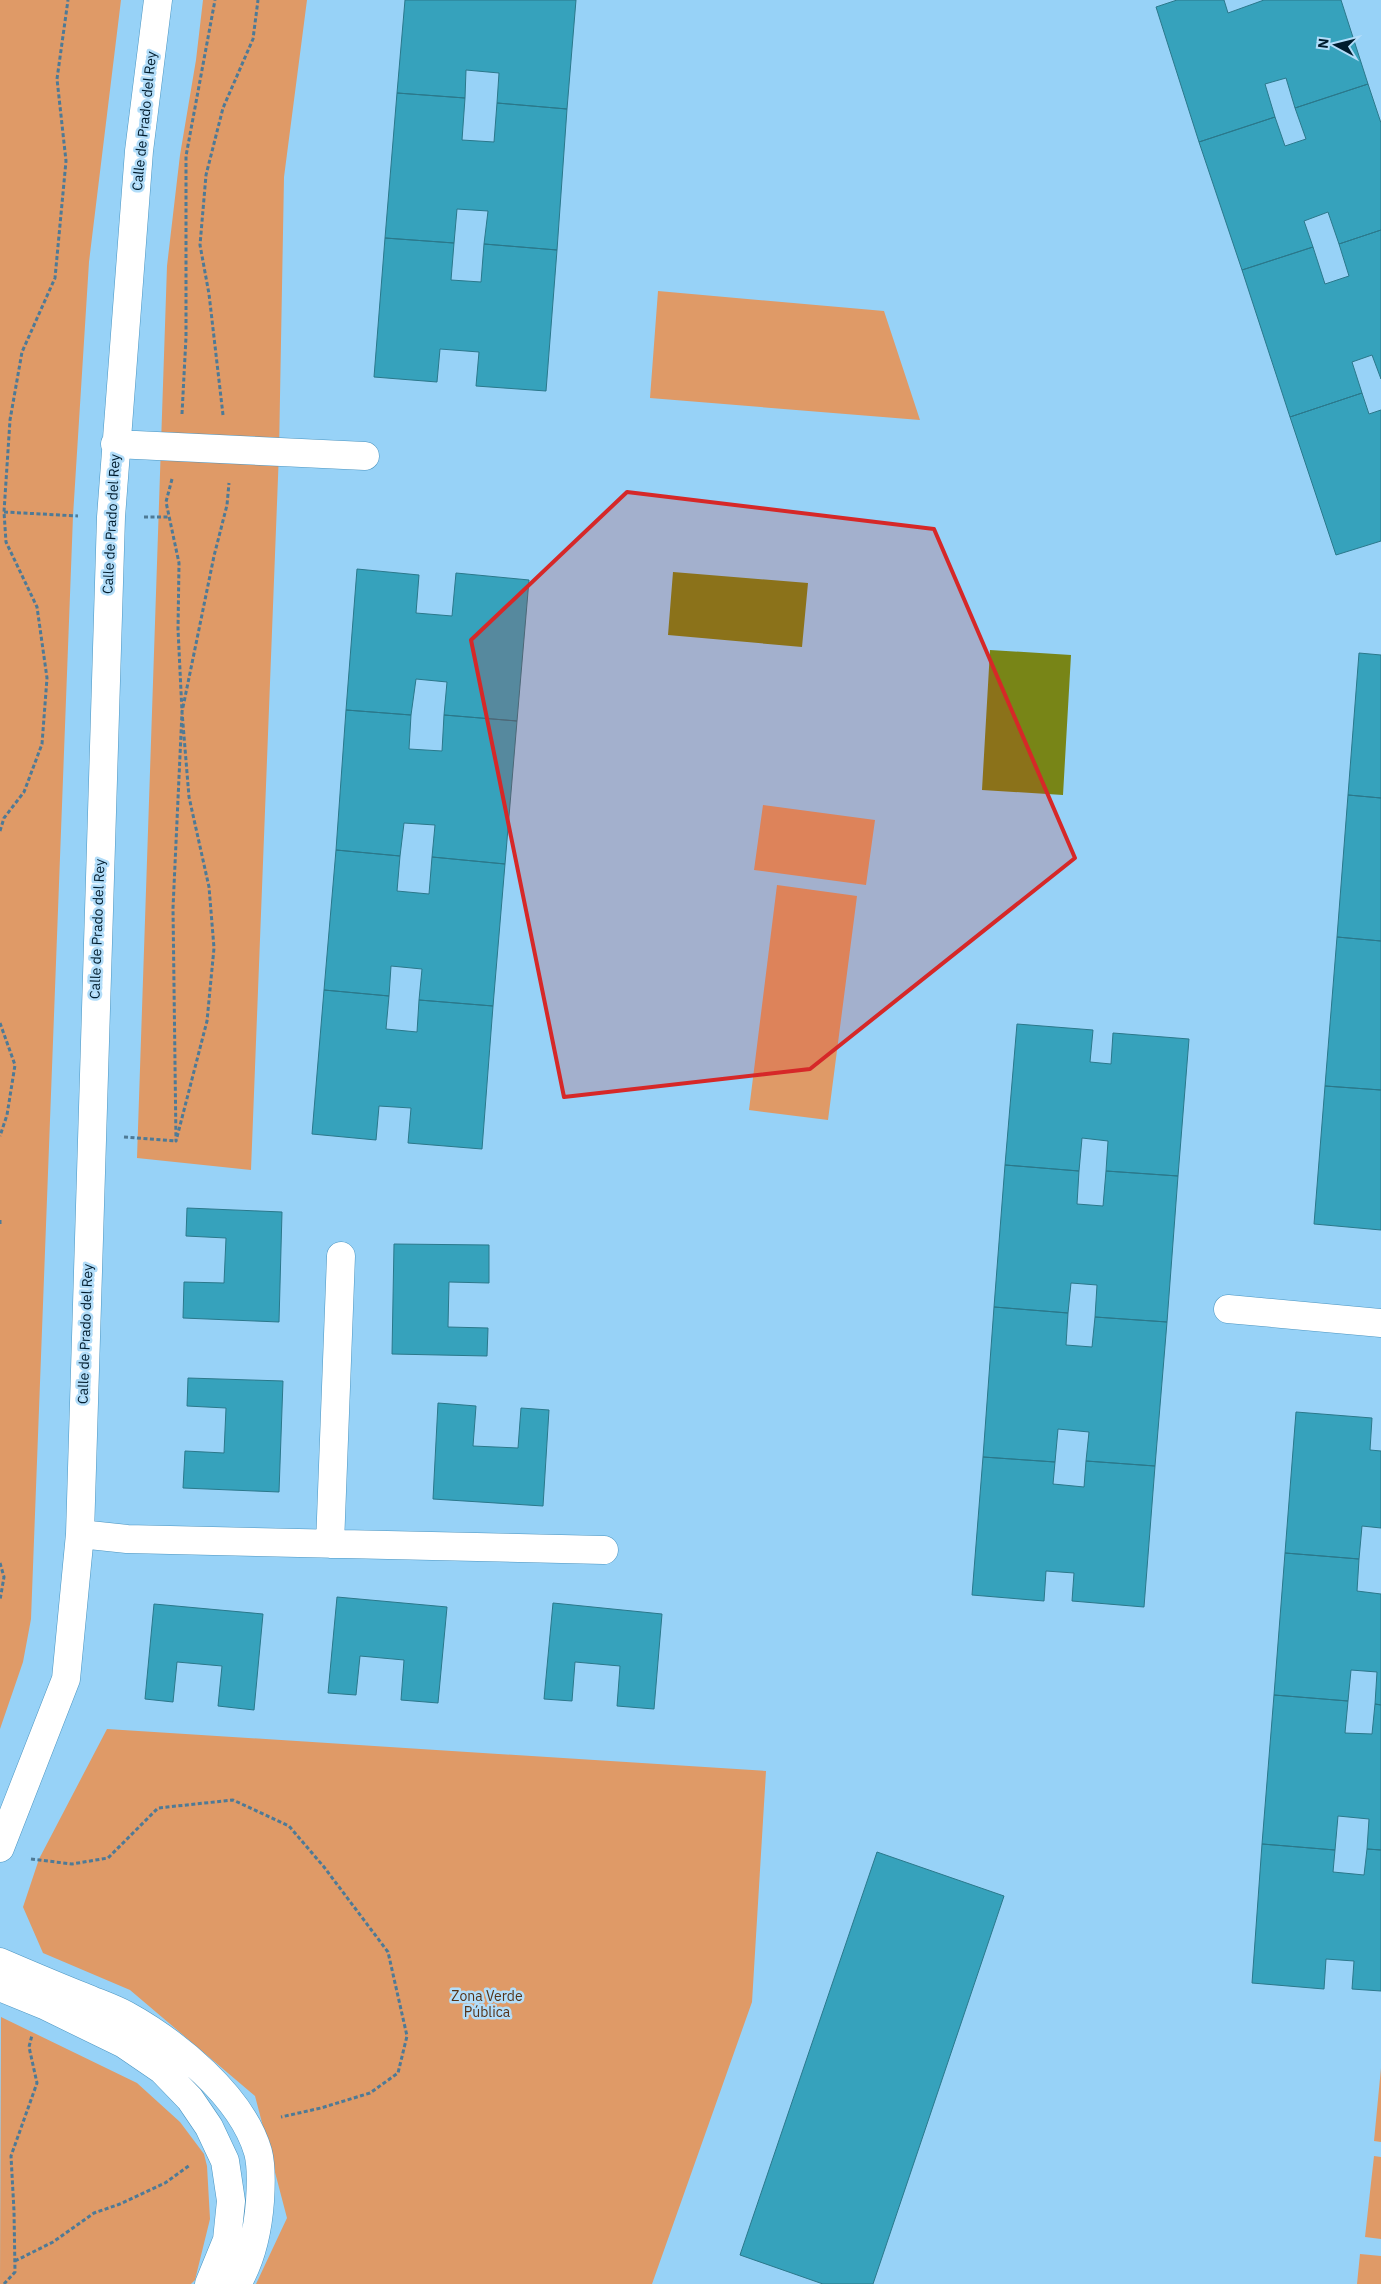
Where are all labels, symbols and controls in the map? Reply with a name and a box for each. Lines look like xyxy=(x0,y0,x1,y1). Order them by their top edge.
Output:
north arrow xyxy=(1311,20,1361,70)
text: N xyxy=(1314,37,1333,50)
street label: Calle de Prado del Rey xyxy=(128,50,160,192)
street label: Calle de Prado del Rey xyxy=(98,453,124,595)
street label: Calle de Prado del Rey xyxy=(86,859,108,999)
street label: Calle de Prado del Rey xyxy=(74,1264,96,1404)
park label: Zona Verde Pública xyxy=(451,1987,523,2021)

